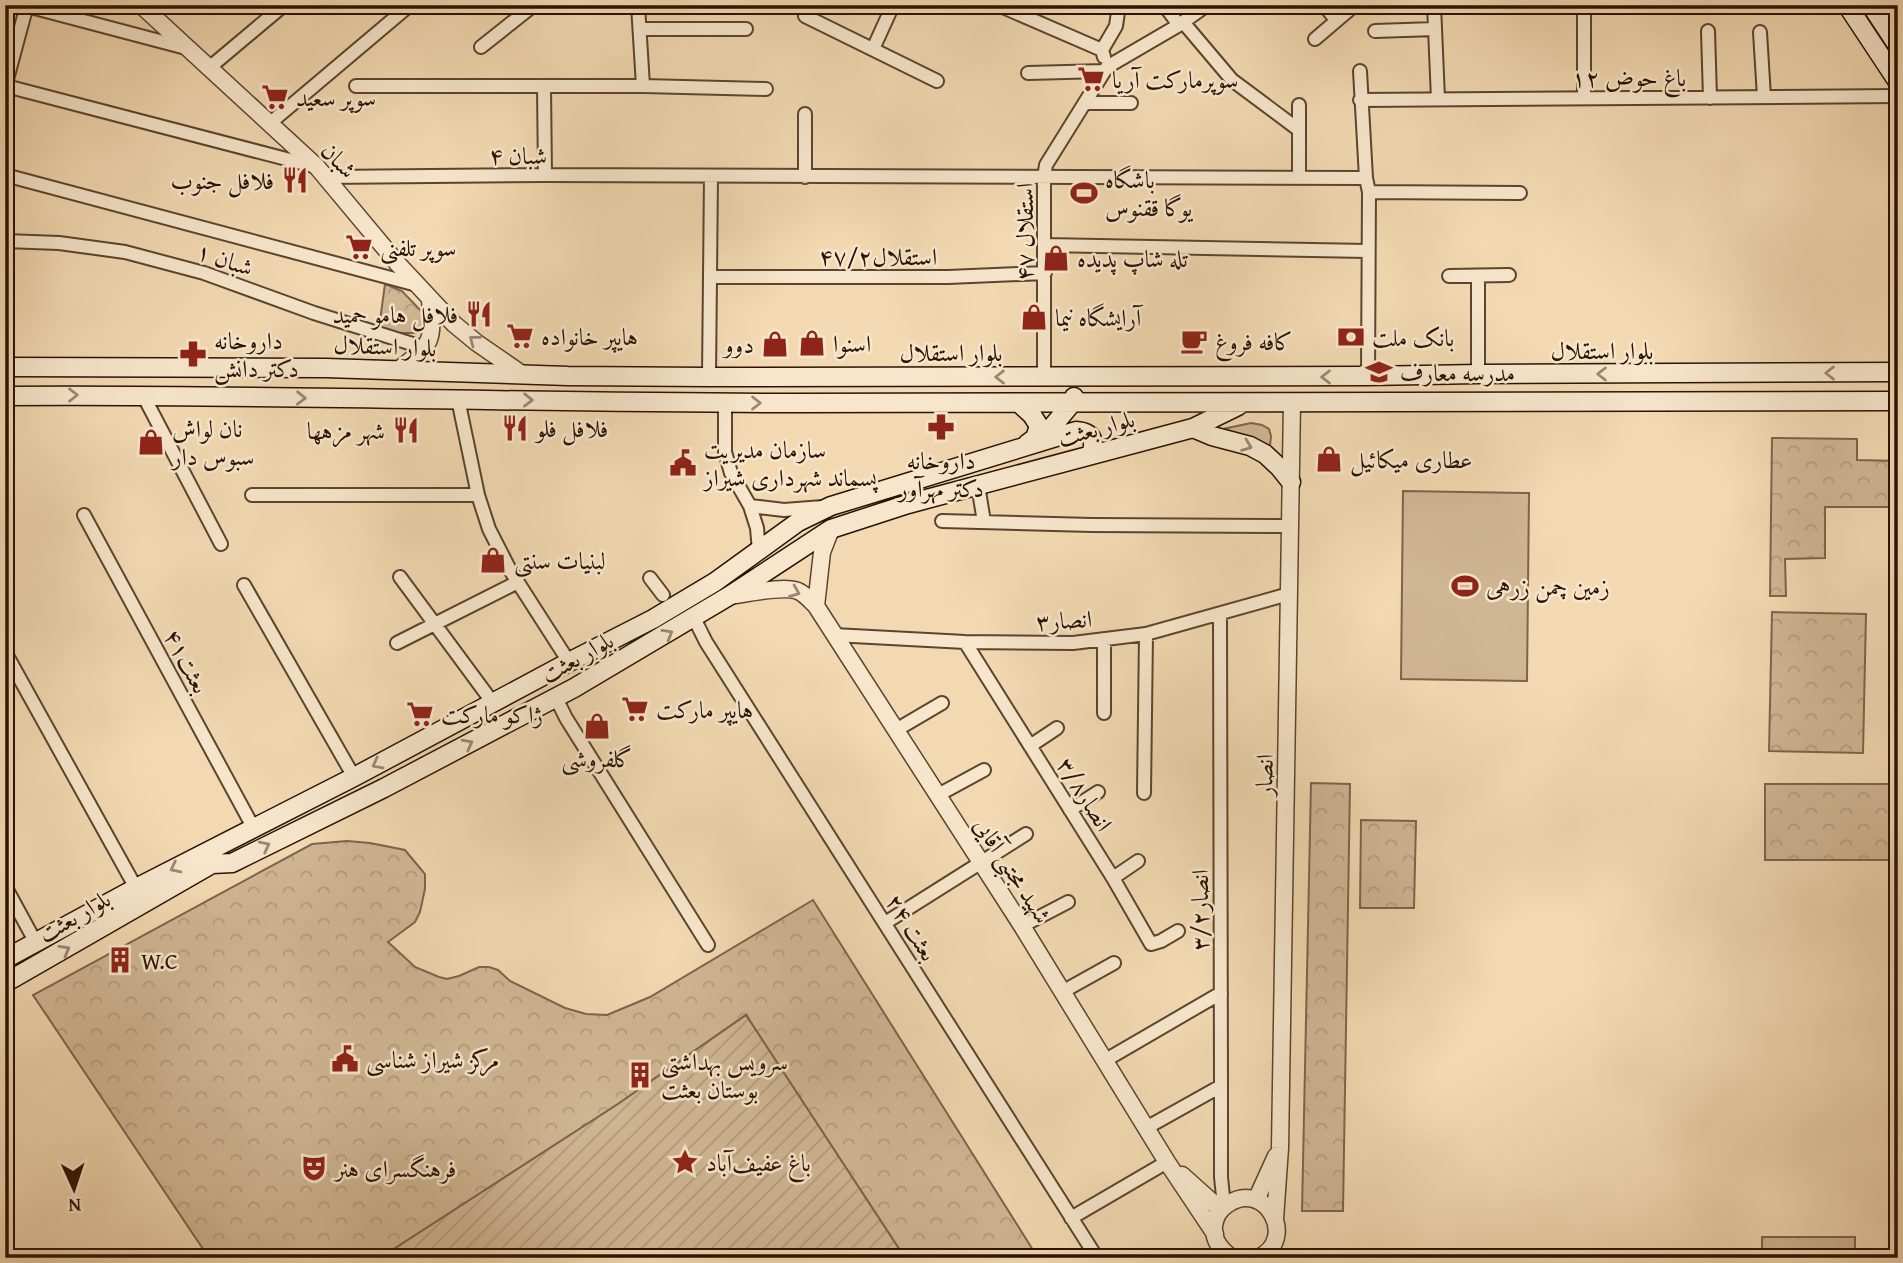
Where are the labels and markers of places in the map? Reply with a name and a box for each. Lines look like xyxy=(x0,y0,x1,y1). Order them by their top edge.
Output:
place label: سوپرمارکت آریا xyxy=(1112,62,1238,97)
supermarket icon: سوپرمارکت آریا xyxy=(1076,64,1106,94)
place label: سوپر سعید xyxy=(296,80,376,115)
supermarket icon: سوپر سعید xyxy=(260,82,290,112)
place label: باشگاه یوگا ققنوس xyxy=(1105,162,1194,225)
place label: فلافل جنوب xyxy=(170,163,274,198)
restaurant icon: فلافل جنوب xyxy=(280,165,310,195)
sports icon: باشگاه یوگا ققنوس xyxy=(1069,178,1099,208)
place label: سوپر تلفنی xyxy=(380,230,456,265)
supermarket icon: سوپر تلفنی xyxy=(344,232,374,262)
place label: تله شاپ پدیده xyxy=(1077,241,1188,276)
shop icon: تله شاپ پدیده xyxy=(1041,243,1071,273)
place label: فلافل هامو حمید xyxy=(333,297,458,332)
restaurant icon: فلافل هامو حمید xyxy=(464,299,494,329)
place label: آرایشگاه نیما xyxy=(1055,300,1144,335)
shop icon: آرایشگاه نیما xyxy=(1019,302,1049,332)
place label: هایپر خانواده xyxy=(541,319,638,354)
place label: بانک ملت xyxy=(1372,320,1454,355)
supermarket icon: هایپر خانواده xyxy=(505,321,535,351)
bank icon: بانک ملت xyxy=(1336,322,1366,352)
place label: داروخانه دکتر دانش xyxy=(214,323,299,386)
place label: کافه فروغ xyxy=(1215,324,1293,362)
place label: اسنوا xyxy=(833,326,871,361)
cafe icon: کافه فروغ xyxy=(1179,326,1209,356)
place label: دوو xyxy=(721,327,754,362)
shop icon: اسنوا xyxy=(797,328,827,358)
shop icon: دوو xyxy=(760,329,790,359)
pharmacy icon: داروخانه دکتر دانش xyxy=(178,339,208,369)
place label: مدرسه معارف xyxy=(1400,355,1515,390)
school or university icon: مدرسه معارف xyxy=(1364,357,1394,387)
place label: نان لواش سبوس دار xyxy=(170,411,254,474)
place label: فلافل فلو xyxy=(533,411,608,446)
pharmacy icon: داروخانه دکتر مهرآور xyxy=(926,412,956,442)
place label: شهر مزهها xyxy=(307,413,385,448)
restaurant icon: فلافل فلو xyxy=(500,413,530,443)
restaurant icon: شهر مزهها xyxy=(391,415,421,445)
shop icon: نان لواش سبوس دار xyxy=(136,427,166,457)
place label: سازمان مدیریت پسماند شهرداری شیراز xyxy=(702,432,879,495)
place label: عطاری میکائیل xyxy=(1350,442,1472,477)
place label: داروخانه دکتر مهرآور xyxy=(896,443,984,506)
shop icon: عطاری میکائیل xyxy=(1314,444,1344,474)
public building icon: سازمان مدیریت پسماند شهرداری شیراز xyxy=(668,448,698,478)
place label: لبنیات سنتی xyxy=(514,543,606,578)
shop icon: لبنیات سنتی xyxy=(478,545,508,575)
place label: زمین چمن زرهی xyxy=(1486,569,1610,604)
sports icon: زمین چمن زرهی xyxy=(1450,571,1480,601)
place label: هایپر مارکت xyxy=(656,692,753,727)
supermarket icon: هایپر مارکت xyxy=(620,694,650,724)
place label: ژاکو مارکت xyxy=(441,697,543,732)
supermarket icon: ژاکو مارکت xyxy=(405,699,435,729)
shop icon: گلفروشی xyxy=(582,711,612,741)
place label: گلفروشی xyxy=(561,741,633,776)
place label: W.C xyxy=(141,943,178,978)
building icon: W.C xyxy=(105,945,135,975)
place label: مرکز شیراز شناسی xyxy=(366,1042,499,1077)
public building icon: مرکز شیراز شناسی xyxy=(330,1044,360,1074)
place label: سرویس بهداشتی بوستان بعثت xyxy=(661,1044,788,1107)
building icon: سرویس بهداشتی بوستان بعثت xyxy=(625,1060,655,1090)
place label: باغ عفیف‌آباد xyxy=(706,1145,811,1183)
place icon: باغ عفیف‌آباد xyxy=(670,1147,700,1177)
place label: فرهنگسرای هنر xyxy=(332,1151,456,1186)
theatre icon: فرهنگسرای هنر xyxy=(299,1153,329,1183)

